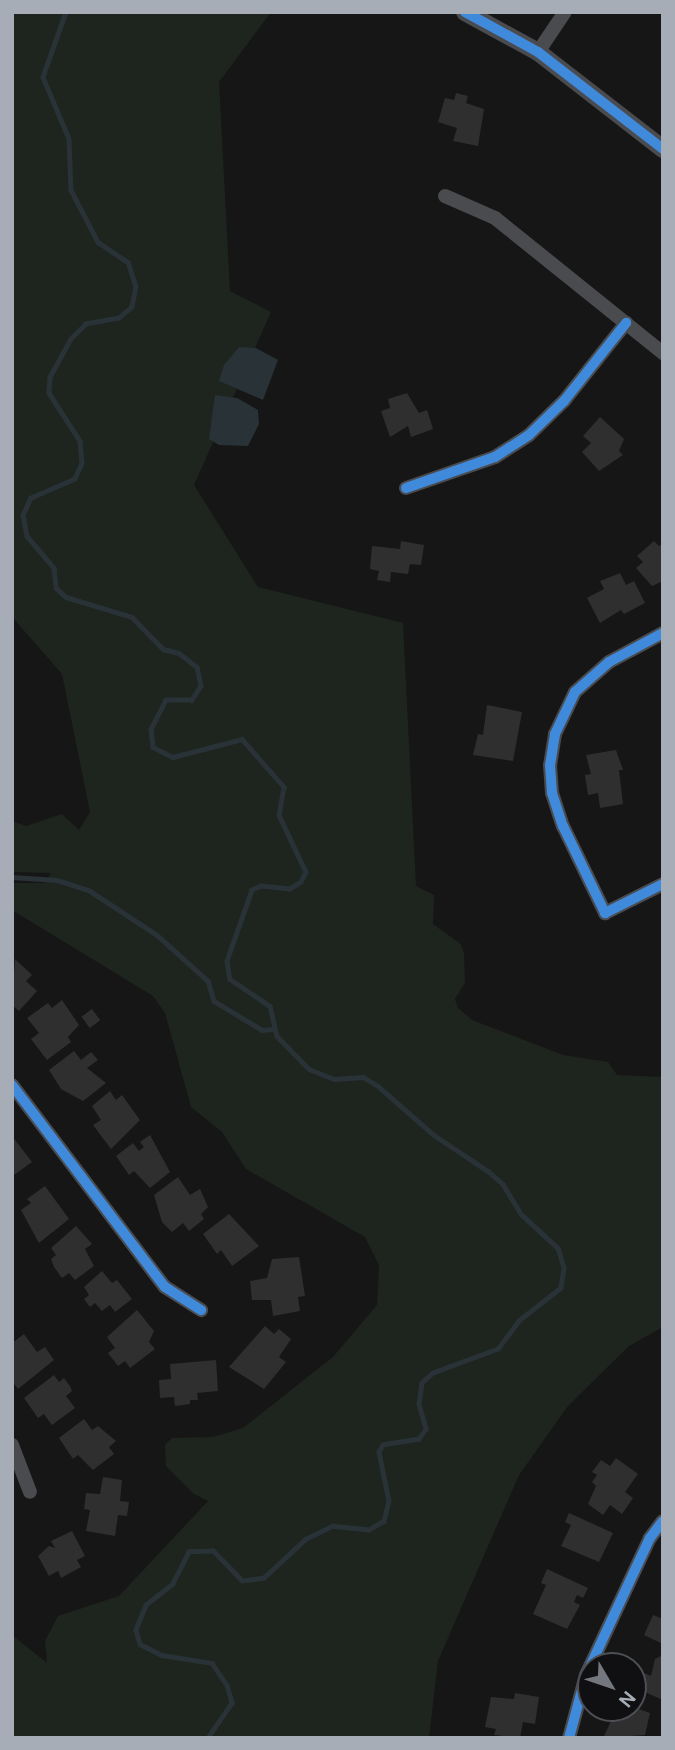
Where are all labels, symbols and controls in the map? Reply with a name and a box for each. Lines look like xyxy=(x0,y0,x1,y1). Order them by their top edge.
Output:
north arrow xyxy=(577,1652,647,1722)
text: N xyxy=(613,1686,641,1713)

